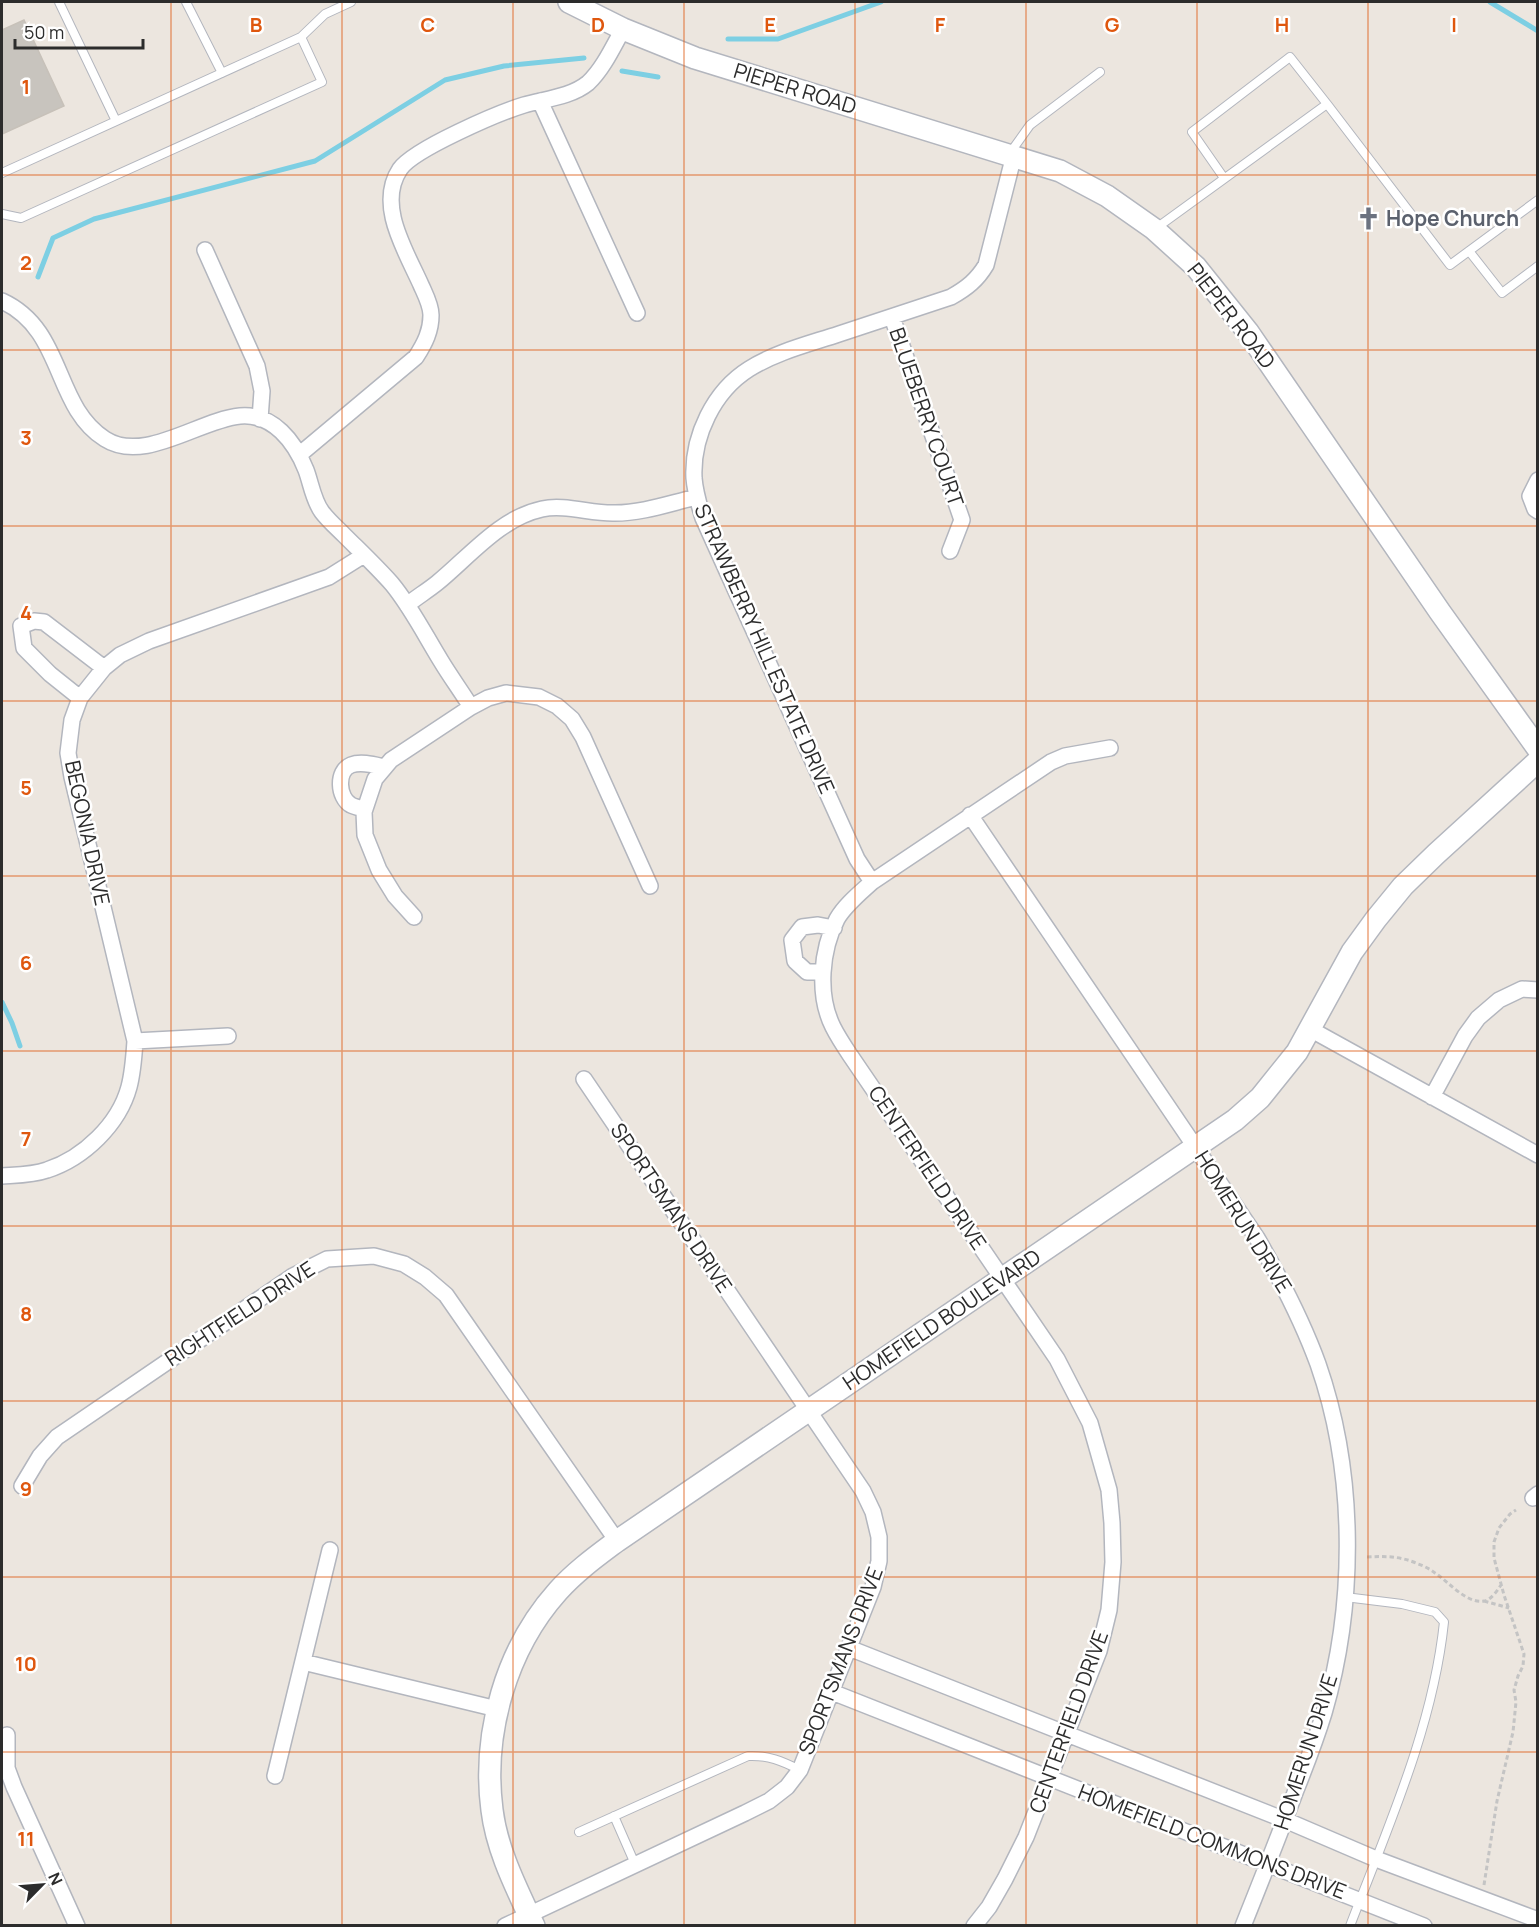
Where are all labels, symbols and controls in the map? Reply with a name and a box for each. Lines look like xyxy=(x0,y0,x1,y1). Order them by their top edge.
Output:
text: B xyxy=(250,11,263,38)
text: C xyxy=(421,11,435,38)
text: D xyxy=(591,11,605,38)
text: E xyxy=(764,11,776,38)
text: F xyxy=(935,11,946,38)
text: G xyxy=(1105,11,1120,38)
text: H xyxy=(1275,11,1289,38)
text: I xyxy=(1451,11,1457,38)
scale bar xyxy=(15,12,142,50)
text: 50 m xyxy=(24,20,64,44)
street label: PIEPER ROAD xyxy=(730,56,860,120)
text: 1 xyxy=(22,73,30,100)
place label: Hope Church xyxy=(1386,204,1519,232)
church icon: Hope Church xyxy=(1355,206,1381,232)
text: 2 xyxy=(20,249,32,276)
street label: PIEPER ROAD xyxy=(1182,257,1282,374)
street label: BLUEBERRY COURT xyxy=(883,324,971,510)
text: 3 xyxy=(20,424,32,451)
street label: STRAWBERRY HILL ESTATE DRIVE xyxy=(688,499,842,798)
text: 4 xyxy=(20,599,32,626)
street label: BEGONIA DRIVE xyxy=(59,758,117,908)
text: 5 xyxy=(20,774,32,801)
text: 6 xyxy=(20,949,32,976)
street label: CENTERFIELD DRIVE xyxy=(862,1080,993,1255)
street label: SPORTSMANS DRIVE xyxy=(605,1117,739,1298)
text: 7 xyxy=(21,1125,31,1152)
street label: HOMERUN DRIVE xyxy=(1189,1145,1299,1298)
street label: HOMEFIELD BOULEVARD xyxy=(837,1242,1046,1396)
street label: RIGHTFIELD DRIVE xyxy=(159,1254,320,1372)
text: 8 xyxy=(20,1300,32,1327)
text: 9 xyxy=(20,1475,32,1502)
street label: SPORTSMANS DRIVE xyxy=(791,1563,889,1759)
street label: CENTERFIELD DRIVE xyxy=(1022,1626,1114,1817)
text: 10 xyxy=(15,1650,37,1677)
street label: HOMERUN DRIVE xyxy=(1267,1670,1343,1833)
street label: HOMEFIELD COMMONS DRIVE xyxy=(1074,1777,1350,1905)
text: 11 xyxy=(17,1825,35,1852)
north arrow xyxy=(12,1855,72,1915)
text: N xyxy=(43,1869,68,1889)

